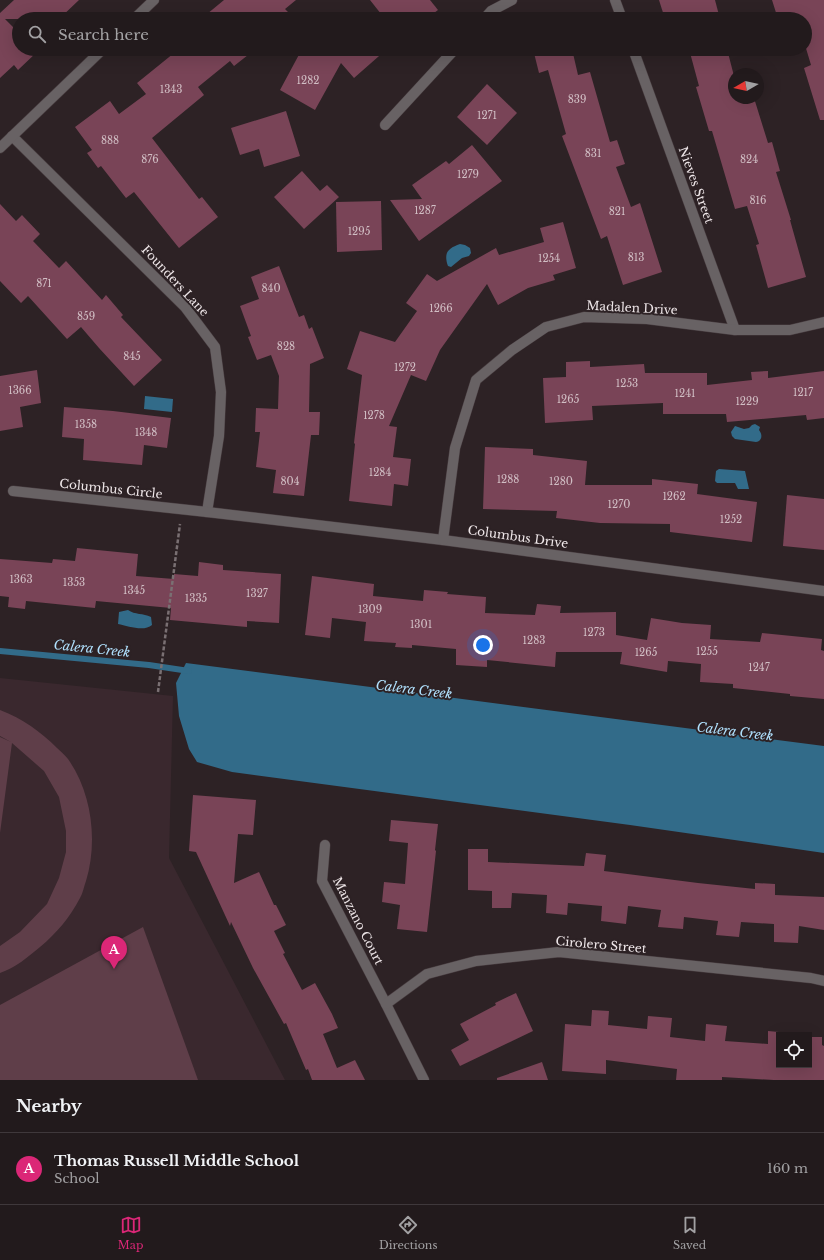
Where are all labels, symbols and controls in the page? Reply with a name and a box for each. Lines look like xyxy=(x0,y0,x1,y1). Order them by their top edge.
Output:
search box xyxy=(12,12,812,56)
icon: search xyxy=(26,23,48,45)
text: Search here xyxy=(58,25,149,44)
north arrow xyxy=(728,68,764,104)
house number: 1282 xyxy=(297,74,319,87)
house number: 1343 xyxy=(160,83,182,96)
house number: 839 xyxy=(568,93,586,106)
house number: 1271 xyxy=(477,109,497,122)
house number: 888 xyxy=(101,134,119,147)
street label: Nieves Street xyxy=(676,144,717,226)
house number: 831 xyxy=(585,147,601,160)
house number: 876 xyxy=(141,153,159,166)
house number: 824 xyxy=(740,153,758,166)
house number: 1279 xyxy=(457,168,479,181)
house number: 816 xyxy=(750,194,766,207)
house number: 1287 xyxy=(414,204,437,217)
house number: 821 xyxy=(609,205,625,218)
house number: 1295 xyxy=(348,225,371,238)
street label: Founders Lane xyxy=(139,242,212,319)
house number: 813 xyxy=(628,251,644,264)
house number: 1254 xyxy=(538,252,560,265)
house number: 871 xyxy=(36,277,52,290)
house number: 840 xyxy=(261,282,281,295)
street label: Madalen Drive xyxy=(586,298,678,317)
house number: 1266 xyxy=(429,302,453,315)
house number: 859 xyxy=(77,310,95,323)
house number: 828 xyxy=(277,340,295,353)
house number: 845 xyxy=(123,350,141,363)
house number: 1272 xyxy=(394,361,416,374)
house number: 1253 xyxy=(616,377,638,390)
house number: 1366 xyxy=(8,384,32,397)
house number: 1217 xyxy=(793,386,814,399)
house number: 1241 xyxy=(675,387,695,400)
house number: 1265 xyxy=(557,393,580,406)
house number: 1229 xyxy=(735,395,759,408)
house number: 1278 xyxy=(363,409,385,422)
house number: 1358 xyxy=(75,418,97,431)
house number: 1348 xyxy=(135,426,157,439)
house number: 1284 xyxy=(369,466,391,479)
house number: 1288 xyxy=(497,473,519,486)
house number: 804 xyxy=(280,475,300,488)
house number: 1280 xyxy=(549,475,573,488)
street label: Columbus Circle xyxy=(59,476,163,501)
house number: 1262 xyxy=(662,490,686,503)
house number: 1270 xyxy=(608,498,630,511)
house number: 1252 xyxy=(720,513,742,526)
street label: Columbus Drive xyxy=(467,522,569,551)
house number: 1363 xyxy=(9,573,33,586)
house number: 1353 xyxy=(63,576,85,589)
house number: 1345 xyxy=(123,584,145,597)
house number: 1327 xyxy=(246,587,269,600)
house number: 1335 xyxy=(185,592,208,605)
house number: 1309 xyxy=(358,603,382,616)
house number: 1301 xyxy=(410,618,432,631)
house number: 1273 xyxy=(583,626,605,639)
house number: 1283 xyxy=(523,634,545,647)
your location xyxy=(473,635,493,655)
water label: Calera Creek xyxy=(53,636,131,661)
house number: 1255 xyxy=(696,645,718,658)
house number: 1265 xyxy=(635,646,658,659)
house number: 1247 xyxy=(748,661,771,674)
water label: Calera Creek xyxy=(375,676,454,703)
water label: Calera Creek xyxy=(696,718,775,745)
street label: Manzano Court xyxy=(330,874,387,968)
street label: Cirolero Street xyxy=(555,933,647,956)
pin: A xyxy=(101,936,127,969)
map controls xyxy=(776,1032,812,1068)
button: locate xyxy=(776,1032,812,1068)
text: Nearby xyxy=(16,1096,82,1117)
text: Thomas Russell Middle School xyxy=(54,1151,299,1170)
text: A xyxy=(24,1160,34,1177)
text: 160 m xyxy=(767,1160,808,1177)
text: School xyxy=(54,1170,100,1187)
tab: Map xyxy=(118,1214,143,1252)
tab: Directions xyxy=(379,1214,437,1252)
tab: Saved xyxy=(673,1214,706,1252)

